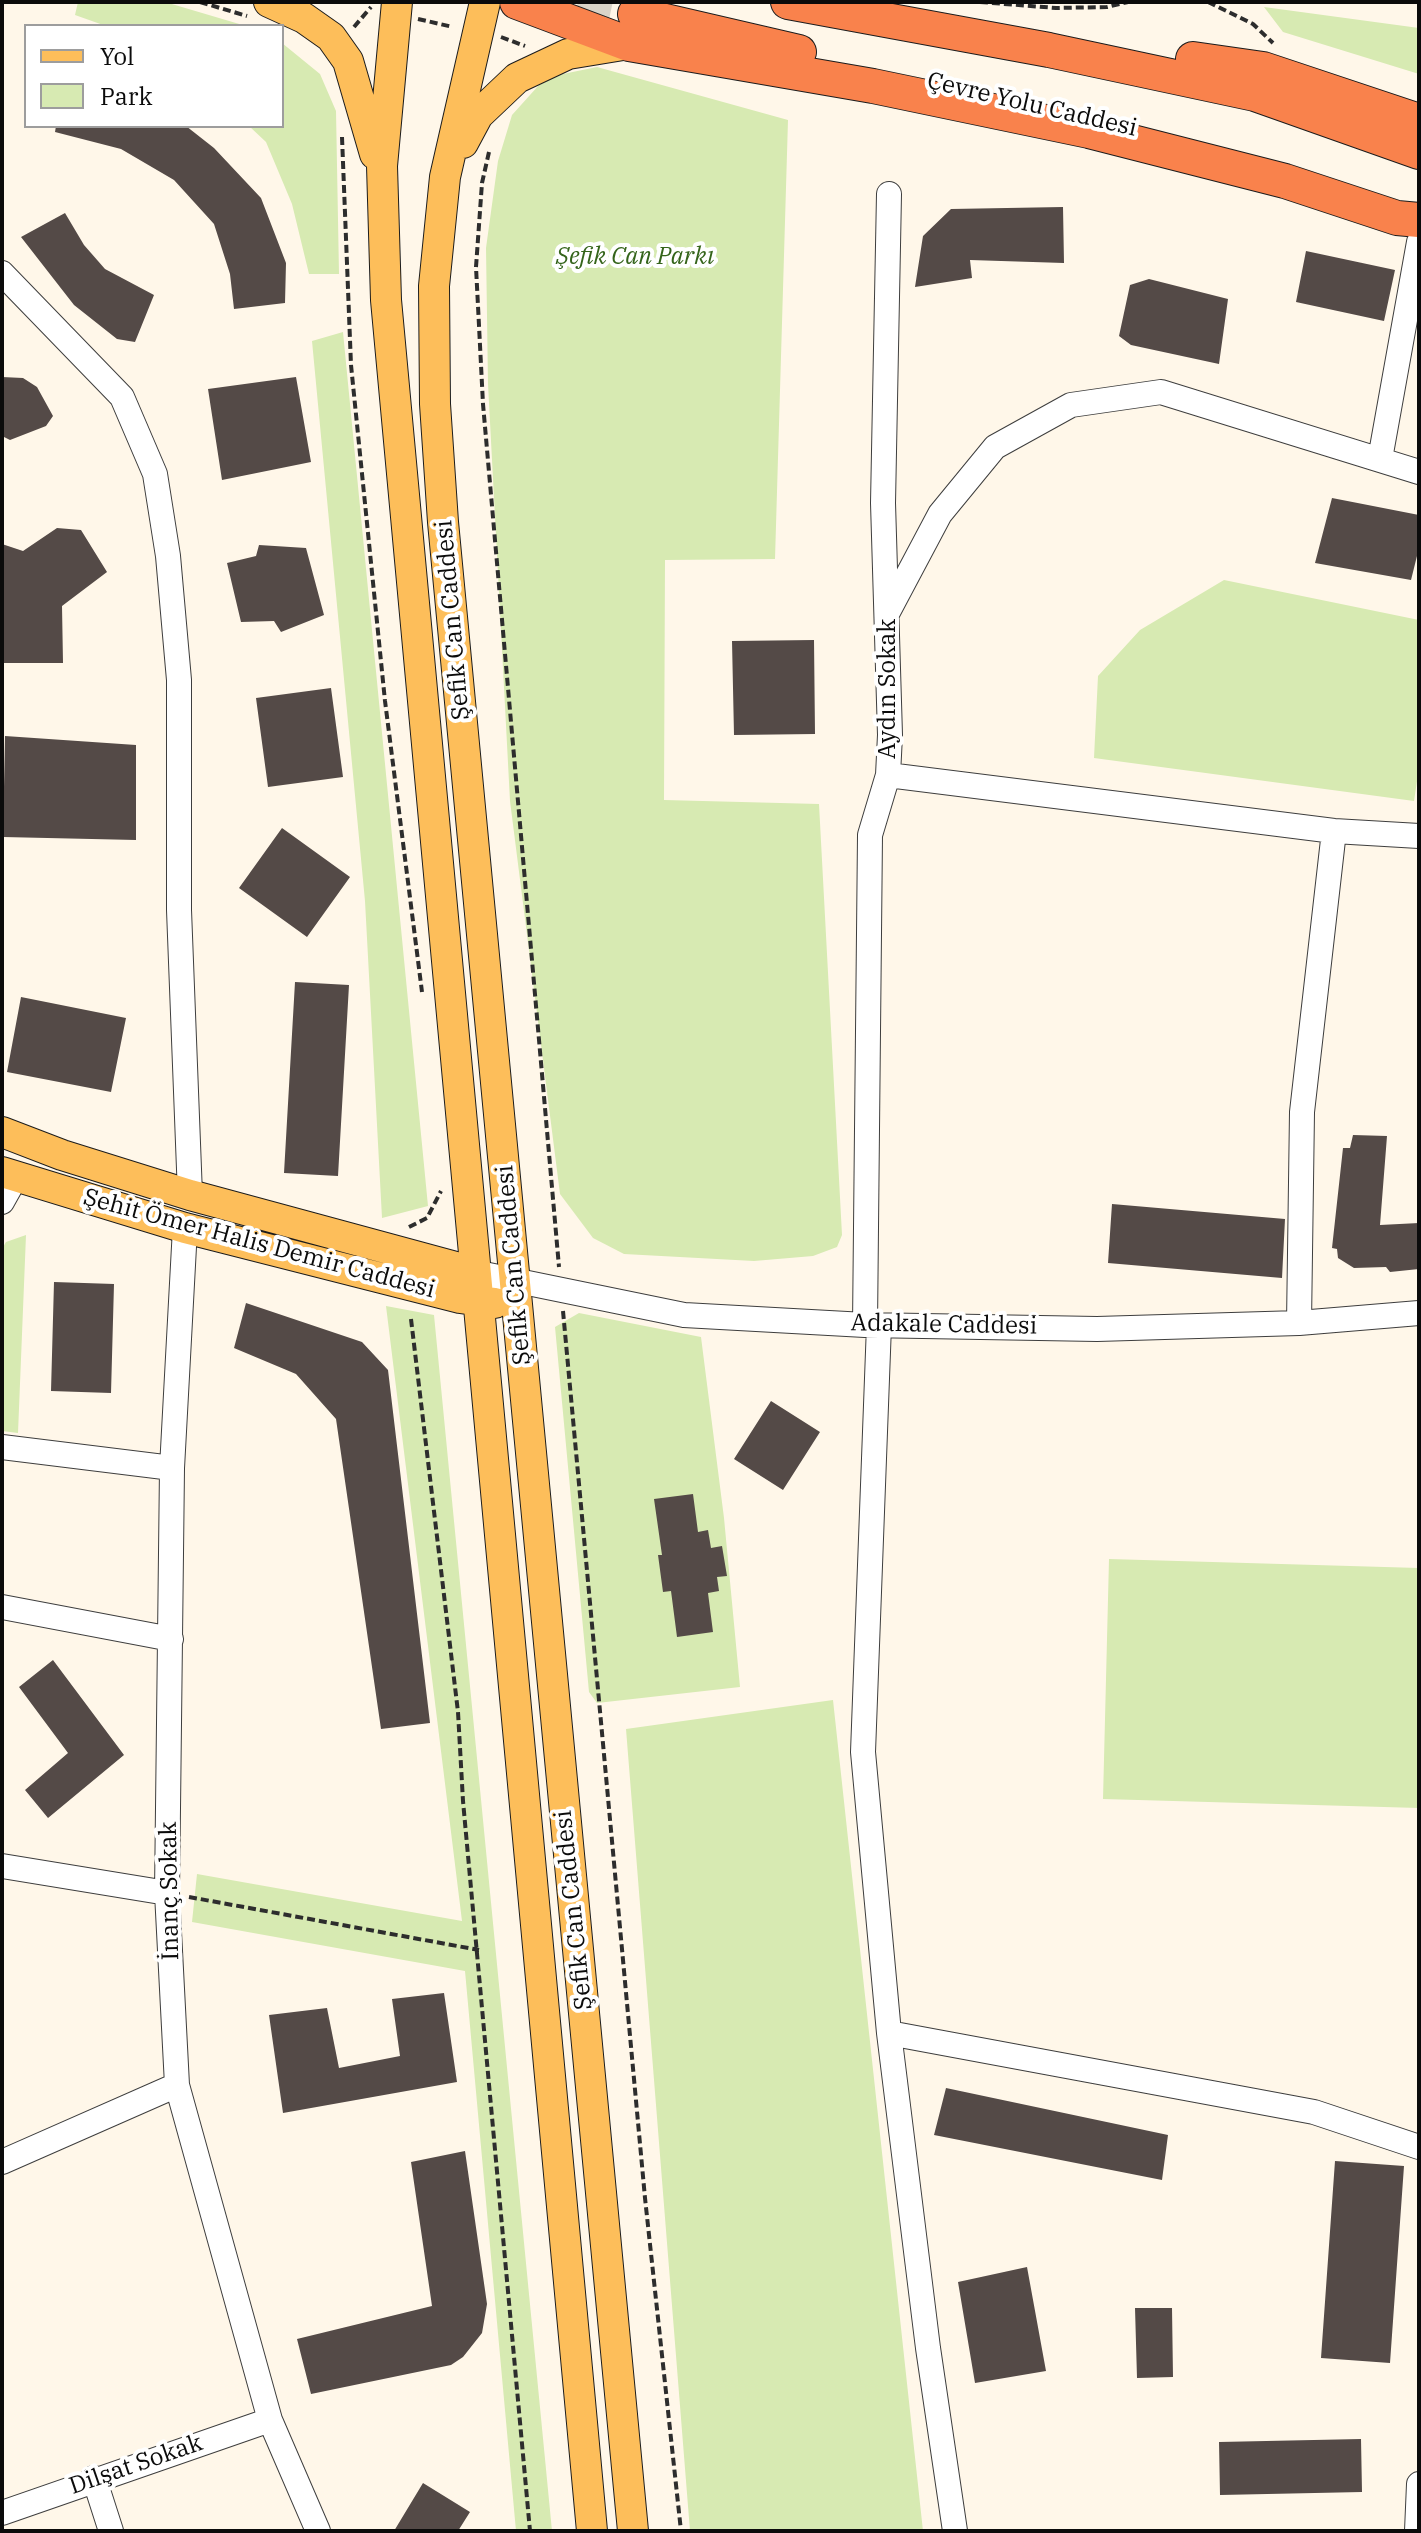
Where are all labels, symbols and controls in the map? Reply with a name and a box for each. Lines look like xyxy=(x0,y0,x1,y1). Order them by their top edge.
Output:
legend xyxy=(24,24,284,128)
text: Yol xyxy=(100,40,134,72)
street label: Çevre Yolu Caddesi xyxy=(924,67,1140,143)
text: Park xyxy=(100,80,152,112)
park label: Şefik Can Parkı xyxy=(556,243,714,271)
street label: Şefik Can Caddesi xyxy=(430,519,476,721)
street label: Aydın Sokak xyxy=(874,619,902,759)
street label: Şefik Can Caddesi xyxy=(491,1164,537,1366)
street label: Şehit Ömer Halis Demir Caddesi xyxy=(80,1183,438,1305)
street label: Adakale Caddesi xyxy=(850,1309,1038,1341)
street label: Şefik Can Caddesi xyxy=(549,1809,599,2011)
street label: İnanç Sokak xyxy=(154,1821,186,1961)
street label: Dilşat Sokak xyxy=(66,2429,206,2501)

